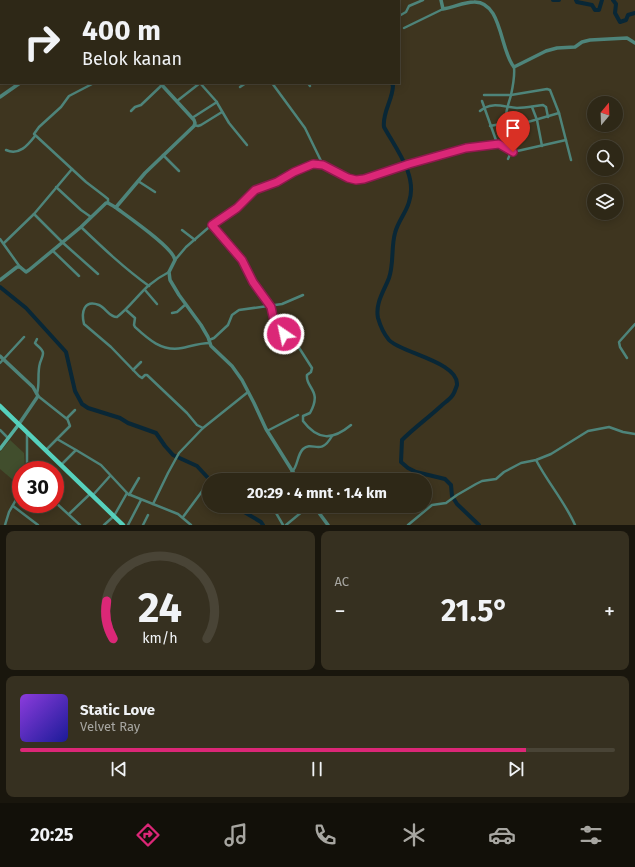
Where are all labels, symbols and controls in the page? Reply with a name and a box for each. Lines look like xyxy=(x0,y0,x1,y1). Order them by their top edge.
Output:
text: 400 m xyxy=(82,14,161,47)
icon: right xyxy=(16,16,68,68)
text: Belok kanan xyxy=(82,48,182,70)
north arrow xyxy=(587,96,623,132)
map controls xyxy=(587,96,623,220)
pin xyxy=(496,111,530,152)
icon: arrive xyxy=(502,117,524,139)
button: search xyxy=(587,140,623,176)
button: layers xyxy=(587,184,623,220)
position arrow xyxy=(263,313,305,355)
speed limit sign: 30 xyxy=(12,461,64,513)
text: 20:29 · 4 mnt · 1.4 km xyxy=(247,484,387,502)
text: AC xyxy=(335,574,349,589)
text: 24 xyxy=(138,582,182,632)
text: 21.5° xyxy=(441,593,509,629)
text: − xyxy=(335,598,346,625)
text: + xyxy=(604,598,615,625)
text: km/h xyxy=(143,629,178,646)
text: Static Love xyxy=(80,701,155,719)
text: Velvet Ray xyxy=(80,719,140,734)
icon: previous xyxy=(108,758,130,780)
icon: pause xyxy=(306,758,328,780)
icon: next xyxy=(505,758,527,780)
icon: directions xyxy=(134,821,162,849)
icon: music xyxy=(222,821,250,849)
icon: phone xyxy=(311,821,339,849)
icon: climate xyxy=(400,821,428,849)
icon: car xyxy=(488,821,516,849)
icon: filters xyxy=(577,821,605,849)
text: 20:25 xyxy=(30,824,73,846)

